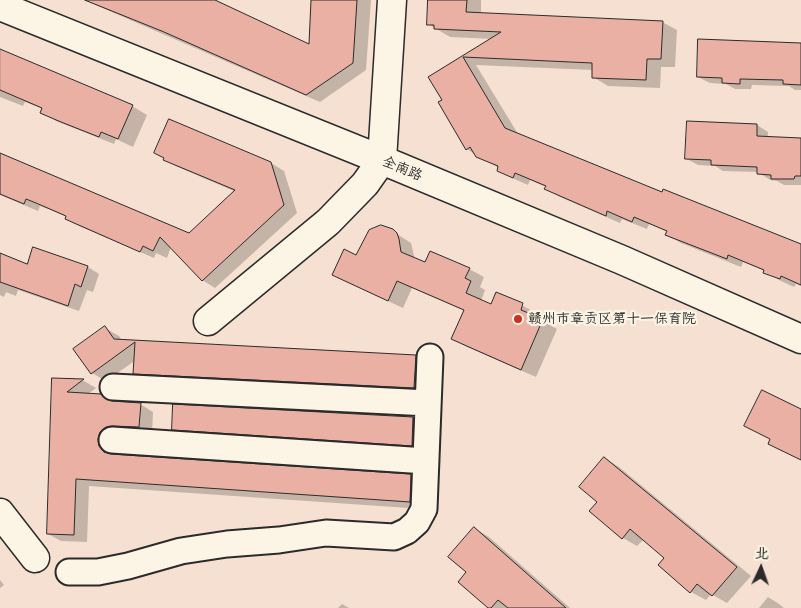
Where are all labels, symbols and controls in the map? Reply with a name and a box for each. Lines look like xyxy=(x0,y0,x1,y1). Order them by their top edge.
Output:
street label: 全南路 xyxy=(379,153,425,185)
place label: 赣州市章贡区第十一保育院 xyxy=(528,311,696,327)
marker: 赣州市章贡区第十一保育院 xyxy=(512,313,524,325)
north arrow xyxy=(736,543,786,593)
text: 北 xyxy=(754,544,769,562)

